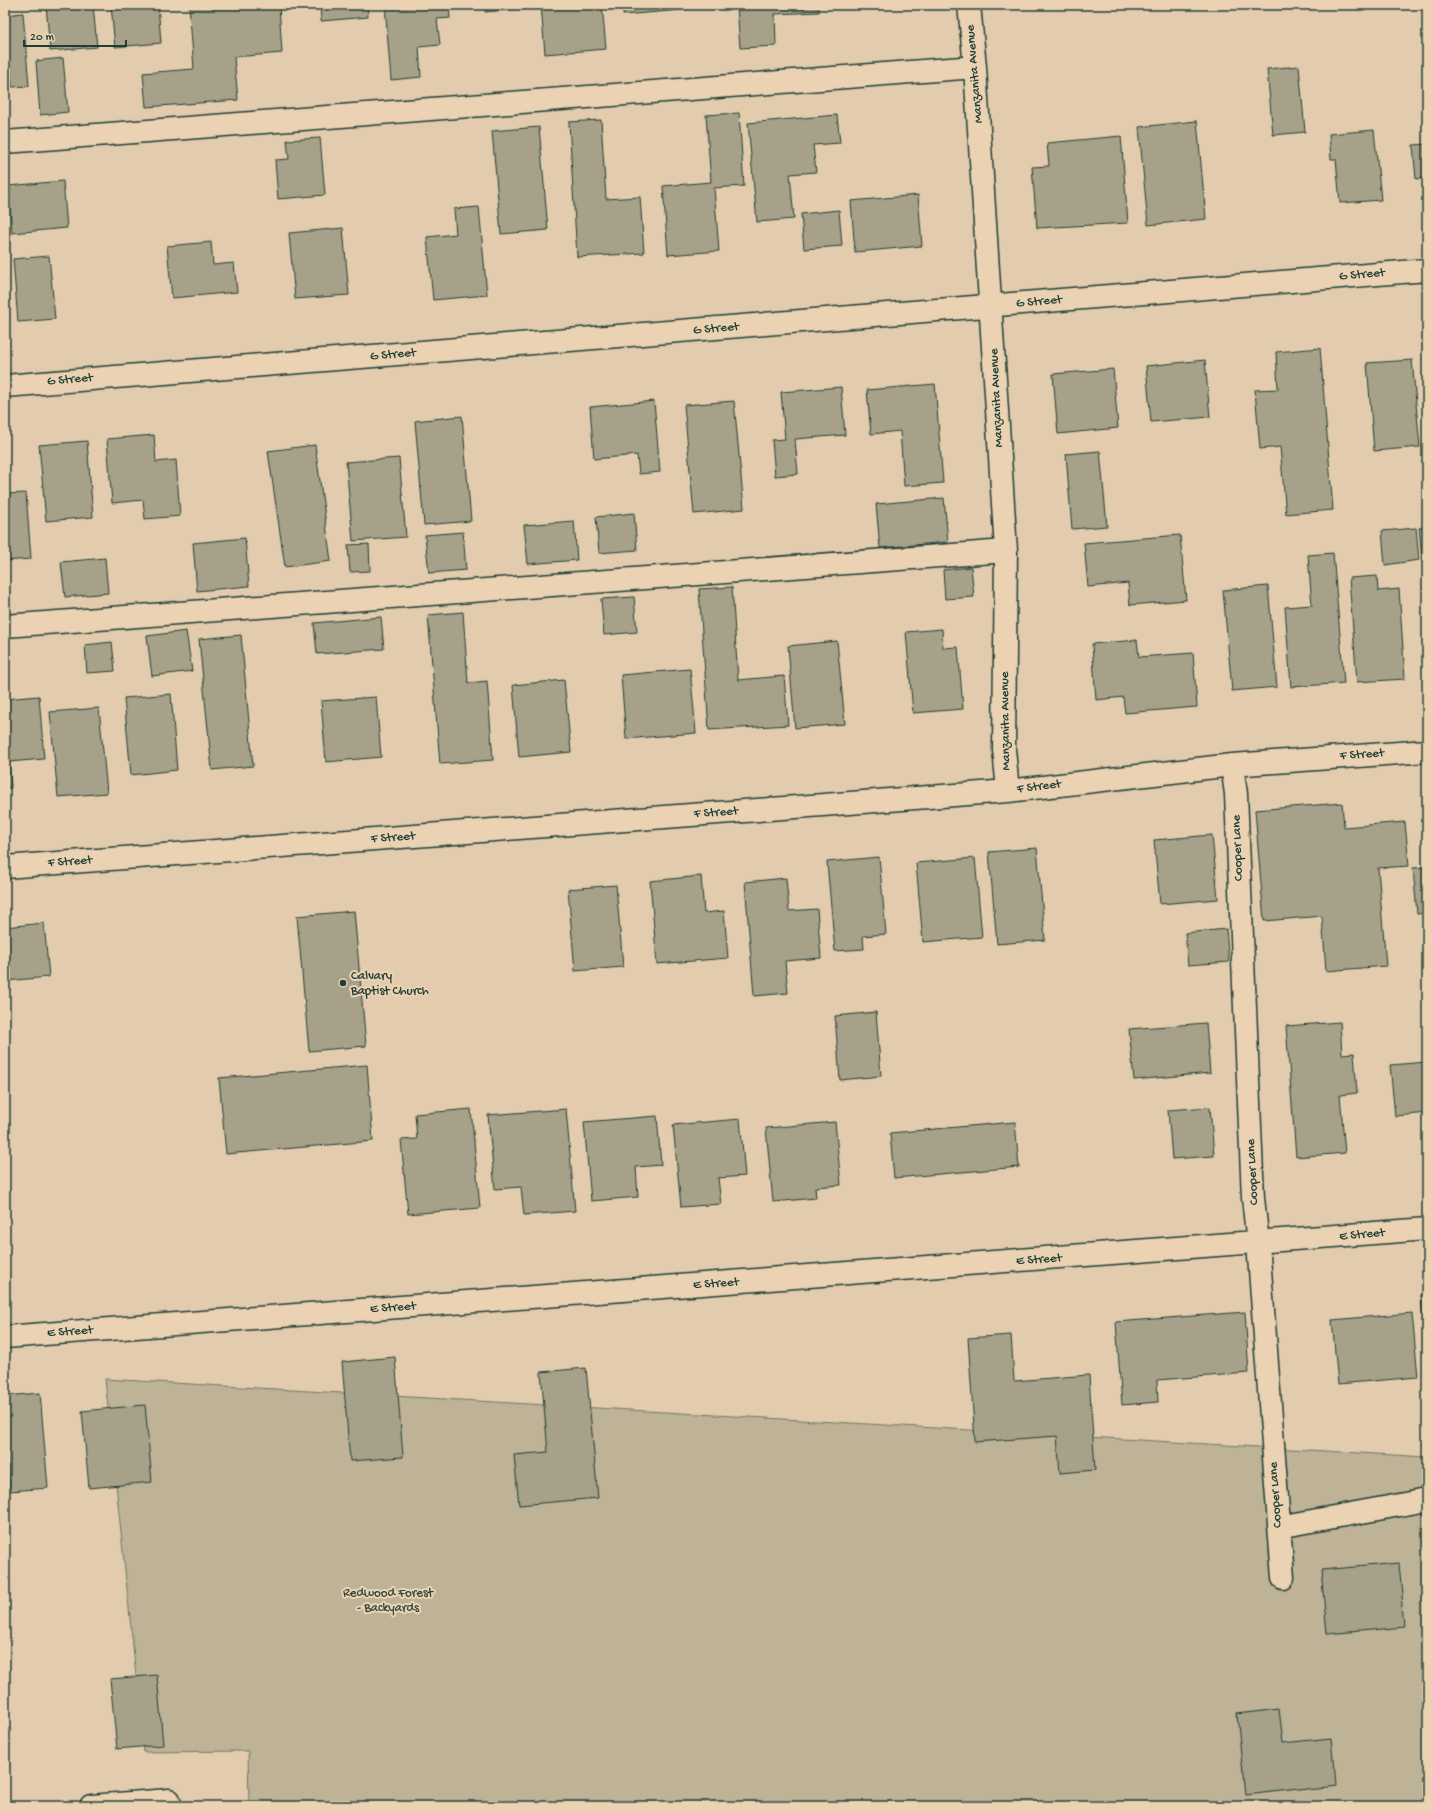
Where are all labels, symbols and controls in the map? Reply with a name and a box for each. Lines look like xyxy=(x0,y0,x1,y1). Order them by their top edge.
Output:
scale bar xyxy=(24,22,126,48)
street label: Manzanita Avenue xyxy=(963,24,987,124)
text: 20 m xyxy=(30,31,55,45)
street label: G Street xyxy=(1338,265,1387,284)
street label: G Street xyxy=(1015,292,1064,311)
street label: G Street xyxy=(692,319,741,338)
street label: G Street xyxy=(369,345,418,364)
street label: Manzanita Avenue xyxy=(987,348,1007,448)
street label: G Street xyxy=(46,370,95,389)
street label: Manzanita Avenue xyxy=(998,671,1014,771)
street label: F Street xyxy=(1338,746,1386,764)
street label: F Street xyxy=(1015,777,1064,797)
street label: F Street xyxy=(692,804,740,822)
street label: Cooper Lane xyxy=(1229,814,1247,881)
street label: F Street xyxy=(369,829,417,847)
street label: F Street xyxy=(46,853,94,871)
place label: Calvary Baptist Church xyxy=(350,969,429,999)
marker: Calvary Baptist Church xyxy=(338,978,348,988)
street label: Cooper Lane xyxy=(1244,1138,1262,1205)
street label: E Street xyxy=(1339,1225,1387,1244)
street label: E Street xyxy=(1016,1251,1064,1269)
street label: E Street xyxy=(693,1275,741,1293)
street label: E Street xyxy=(370,1299,418,1317)
street label: E Street xyxy=(47,1323,95,1341)
street label: Cooper Lane xyxy=(1266,1461,1286,1529)
park label: Redwood Forest - Backyards xyxy=(343,1586,435,1616)

